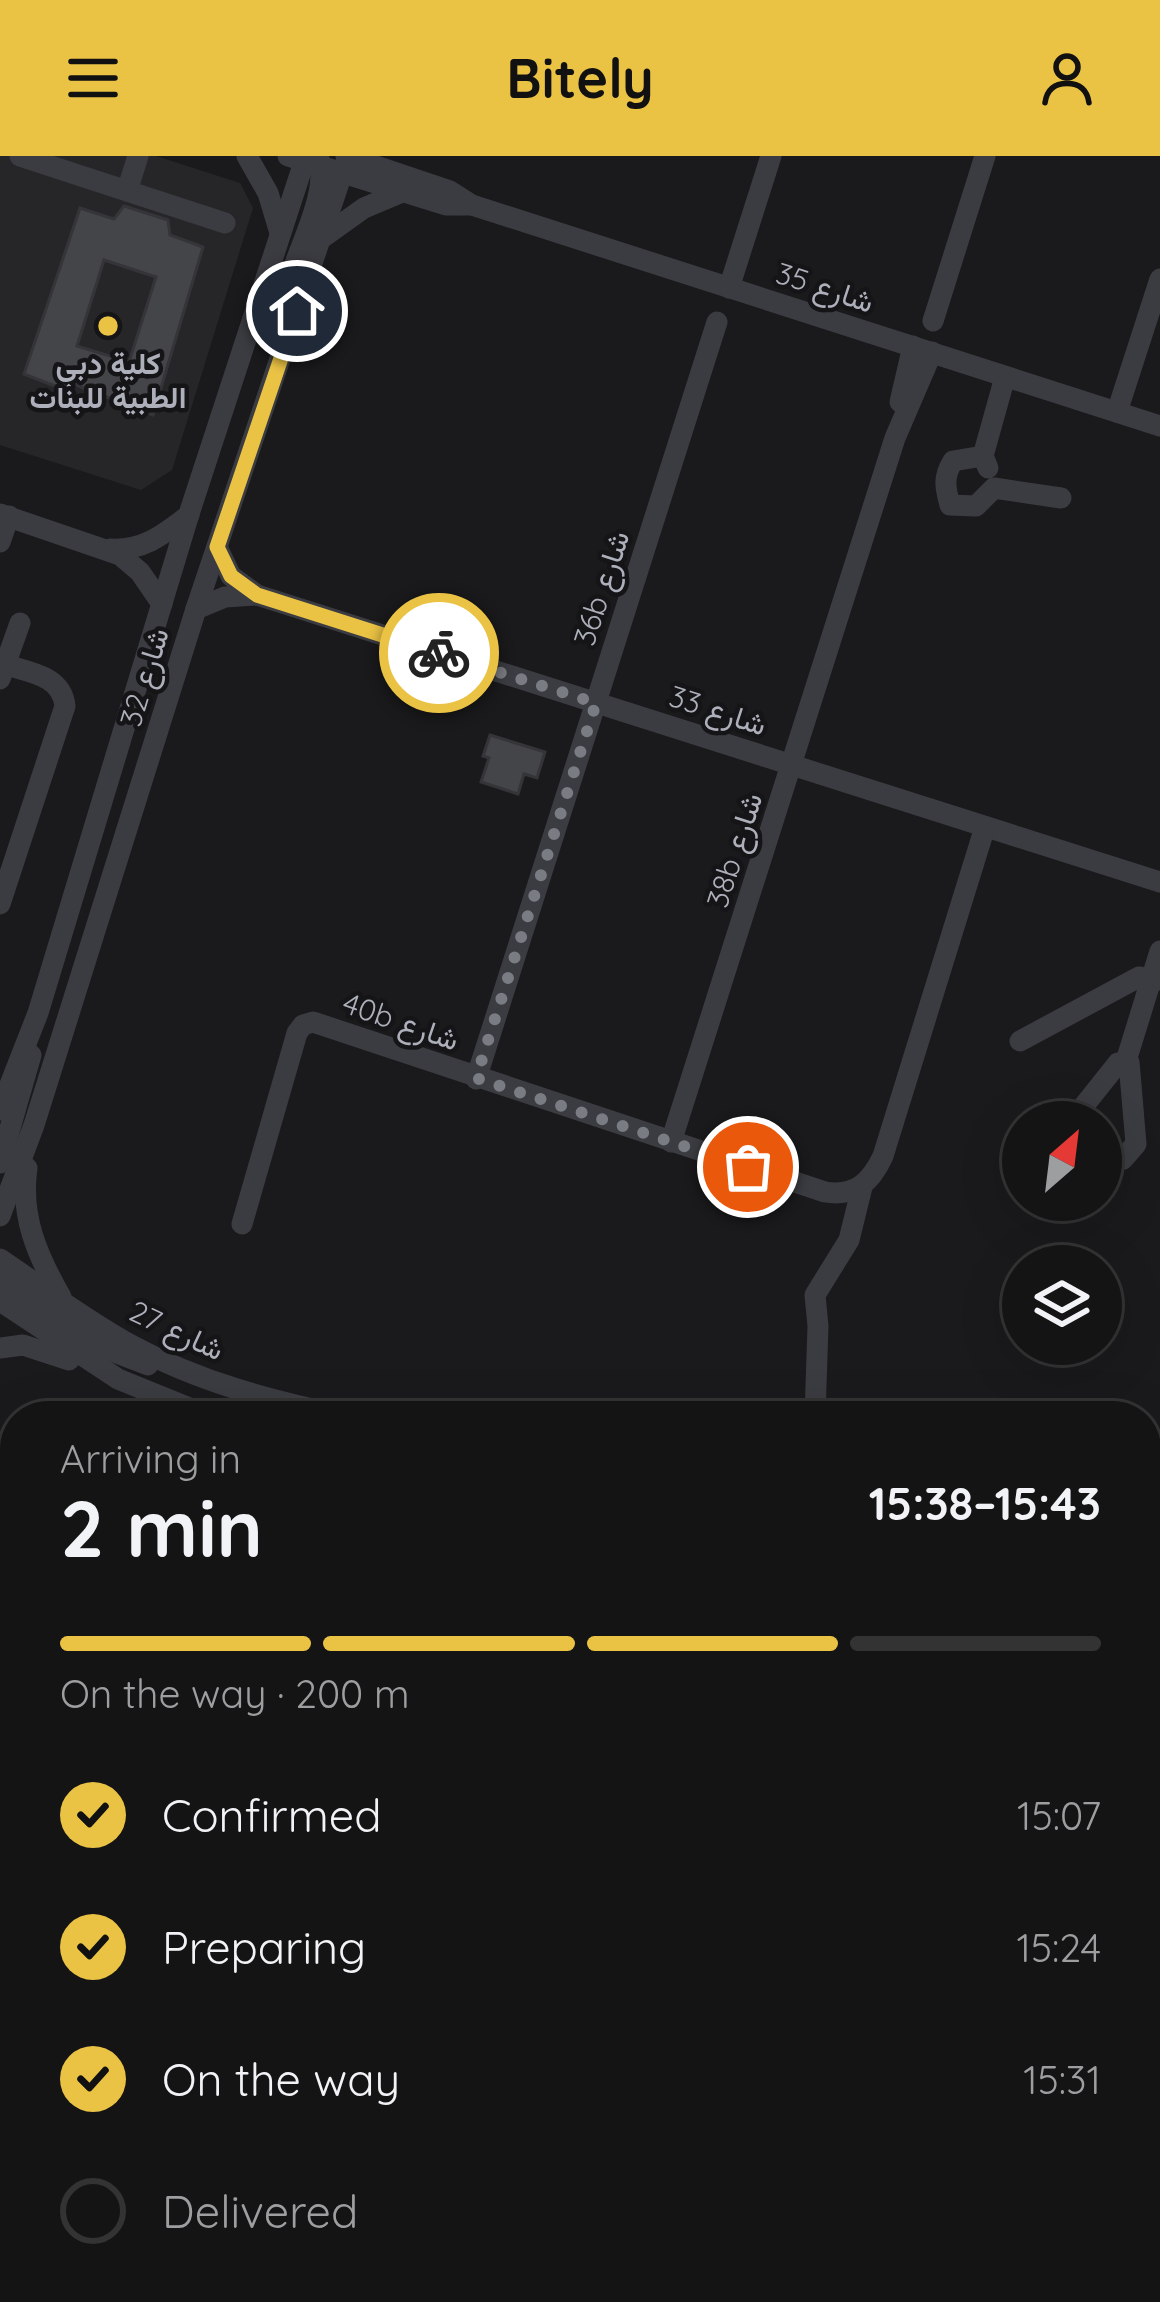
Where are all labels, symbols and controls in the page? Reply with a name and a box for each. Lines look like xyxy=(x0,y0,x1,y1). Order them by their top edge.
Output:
text: Bitely xyxy=(506,44,654,112)
icon: menu xyxy=(60,45,126,111)
icon: person xyxy=(1034,45,1100,111)
street label: شارع 35 xyxy=(771,253,879,323)
pin xyxy=(246,260,348,362)
icon: home xyxy=(264,278,330,344)
marker: كلية دبي الطبية للبنات xyxy=(95,313,121,339)
place label: كلية دبي الطبية للبنات xyxy=(30,344,186,416)
street label: 36b شارع xyxy=(565,526,639,651)
courier xyxy=(379,593,499,713)
icon: bike xyxy=(406,620,472,686)
street label: شارع 32 xyxy=(111,623,179,731)
street label: شارع 33 xyxy=(664,676,771,745)
street label: 38b شارع xyxy=(698,788,772,913)
street label: 40b شارع xyxy=(337,983,464,1060)
north arrow xyxy=(1002,1101,1122,1221)
map controls xyxy=(1002,1101,1122,1365)
pin xyxy=(697,1116,799,1218)
icon: bag xyxy=(715,1134,781,1200)
button: layers xyxy=(1002,1245,1122,1365)
street label: شارع 27 xyxy=(123,1292,230,1370)
text: Arriving in xyxy=(60,1434,241,1483)
text: 15:38–15:43 xyxy=(869,1475,1101,1531)
text: 2 min xyxy=(60,1479,263,1577)
text: On the way · 200 m xyxy=(60,1669,410,1718)
icon: check xyxy=(60,1782,126,1848)
text: Confirmed xyxy=(162,1787,381,1843)
text: 15:07 xyxy=(1017,1791,1101,1840)
icon: check xyxy=(60,1914,126,1980)
text: Preparing xyxy=(162,1919,366,1975)
text: 15:24 xyxy=(1016,1923,1101,1972)
icon: check xyxy=(60,2046,126,2112)
text: On the way xyxy=(162,2051,400,2107)
text: 15:31 xyxy=(1023,2055,1101,2104)
text: Delivered xyxy=(162,2183,358,2239)

